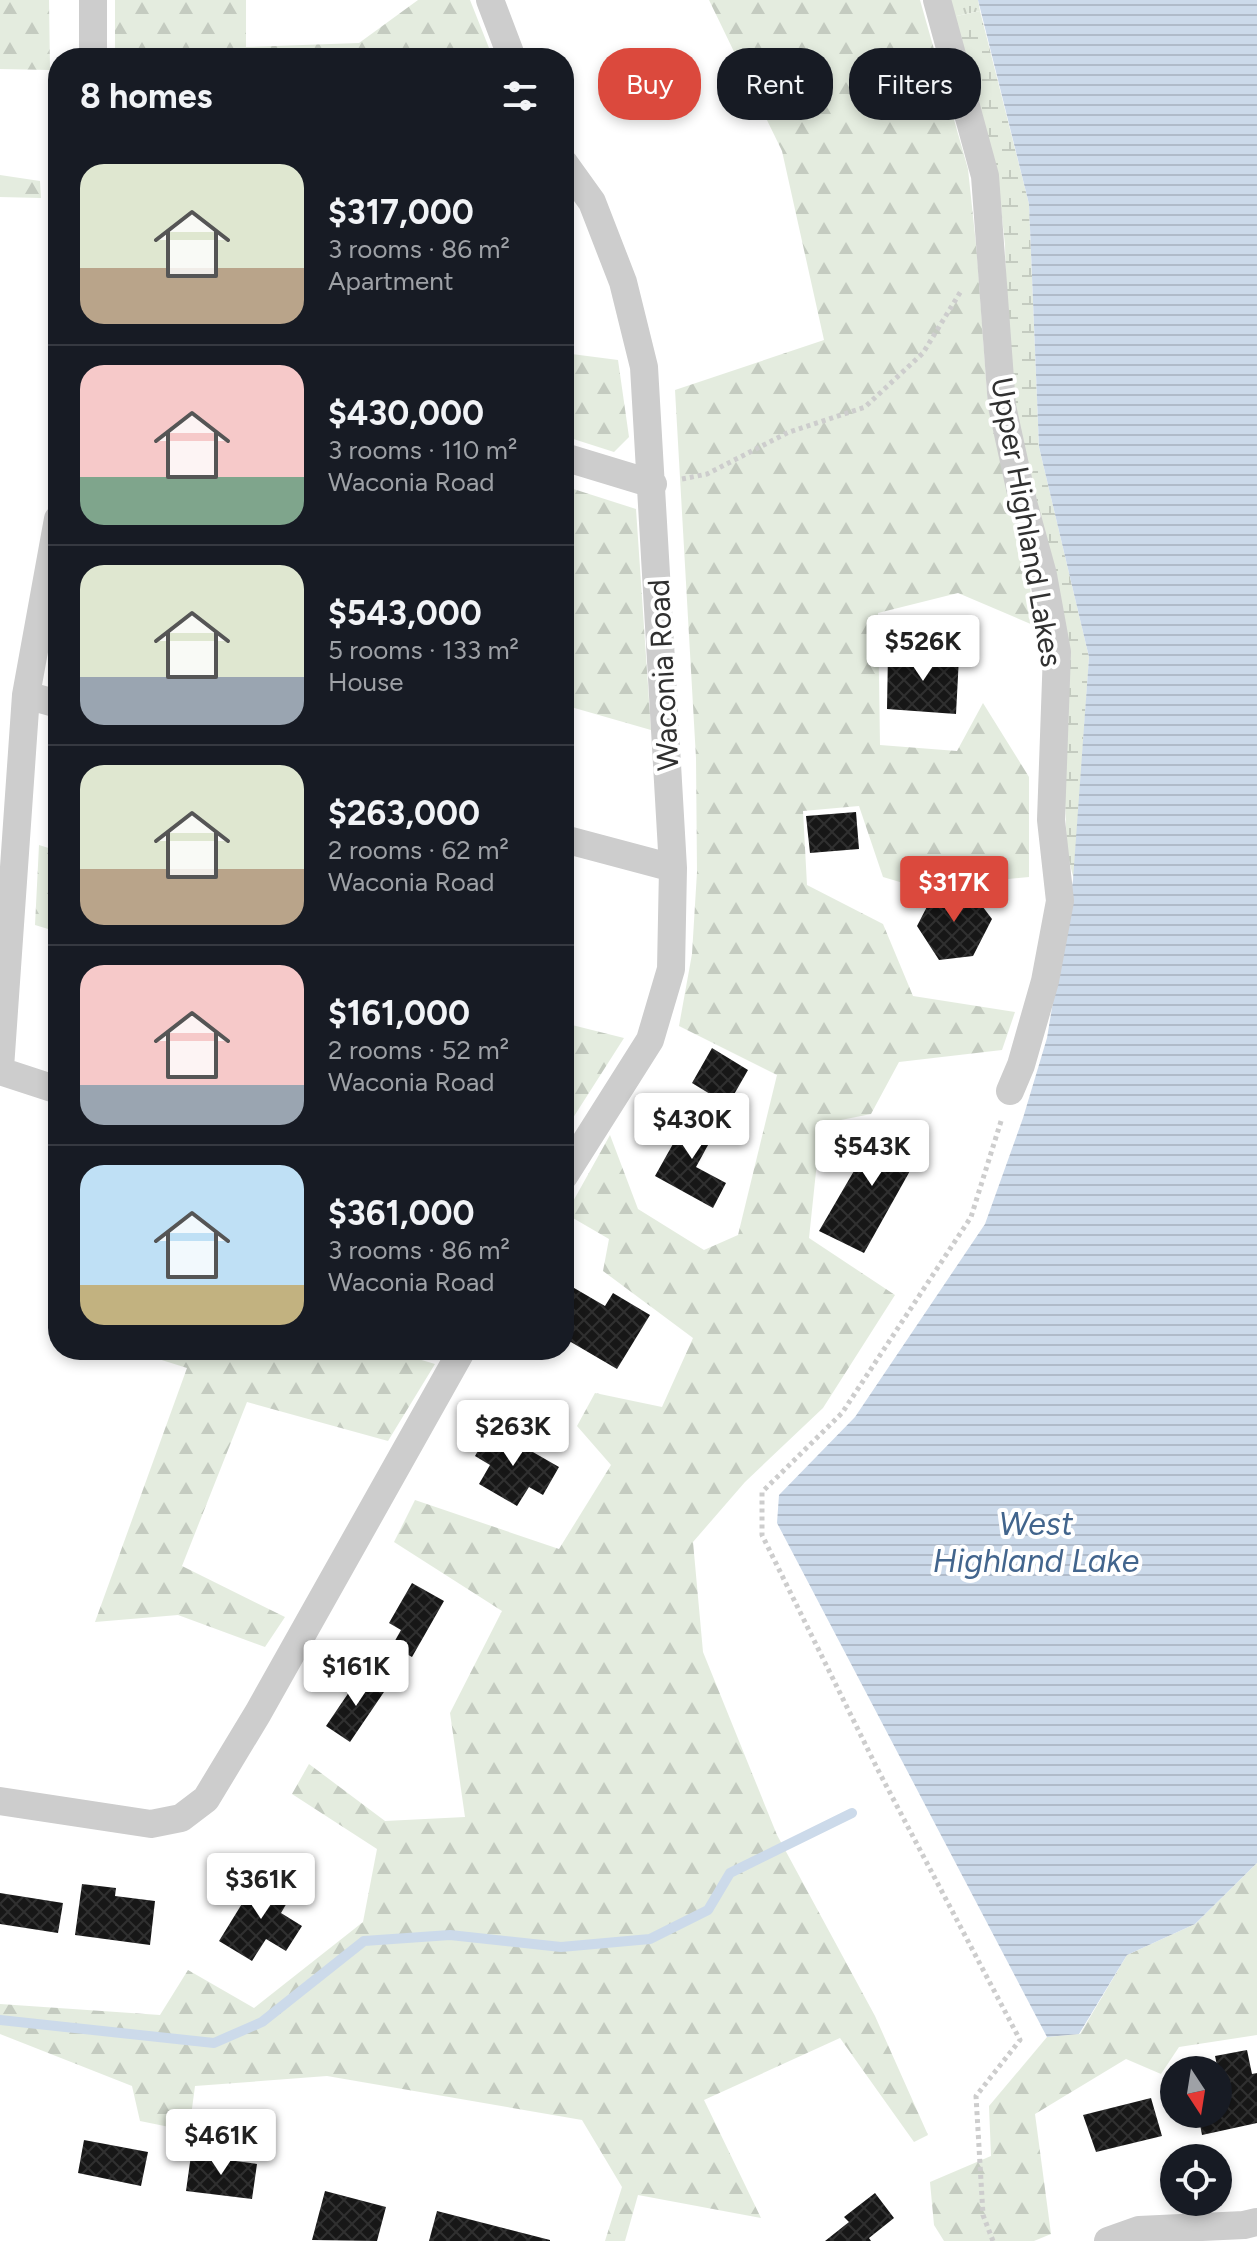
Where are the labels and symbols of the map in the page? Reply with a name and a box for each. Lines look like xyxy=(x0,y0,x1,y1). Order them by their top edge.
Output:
street label: Upper Highland Lakes xyxy=(983,374,1071,670)
street label: Waconia Road xyxy=(640,578,686,772)
pin: $526K xyxy=(867,615,979,683)
pin: $317K xyxy=(898,856,1010,924)
pin: $430K xyxy=(636,1093,748,1161)
pin: $543K xyxy=(816,1120,928,1188)
pin: $263K xyxy=(457,1400,569,1468)
water label: West Highland Lake xyxy=(933,1505,1139,1580)
pin: $161K xyxy=(300,1640,412,1708)
pin: $361K xyxy=(205,1853,317,1921)
north arrow xyxy=(1160,2056,1232,2128)
pin: $461K xyxy=(165,2109,277,2177)

